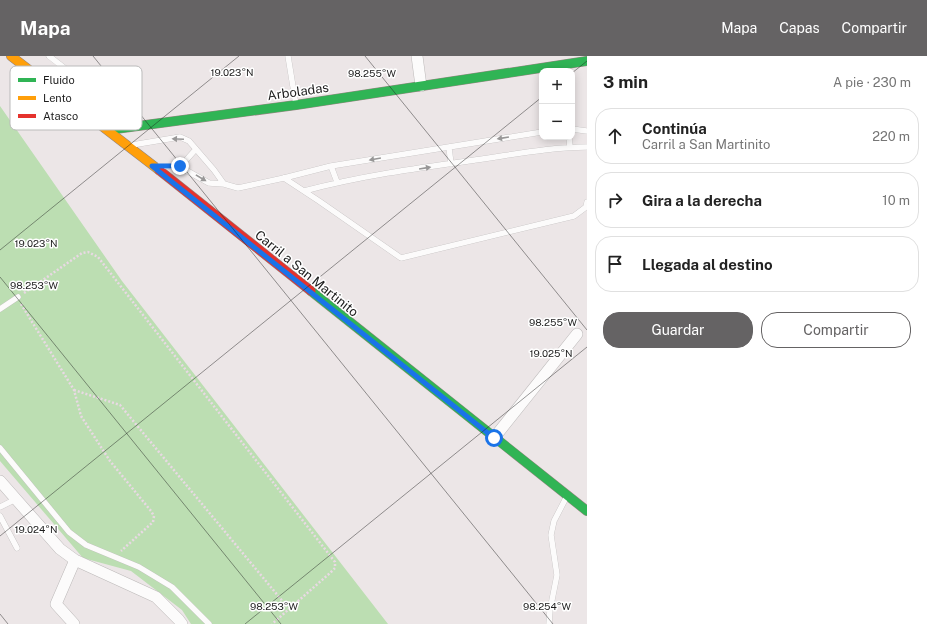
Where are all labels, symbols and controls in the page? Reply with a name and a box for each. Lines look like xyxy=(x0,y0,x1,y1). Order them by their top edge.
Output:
text: Mapa xyxy=(20,17,70,39)
text: Mapa xyxy=(721,20,757,36)
text: Capas xyxy=(779,20,820,36)
text: Compartir xyxy=(842,20,907,36)
legend xyxy=(10,66,142,130)
text: 19.023°N xyxy=(210,66,254,78)
text: 98.255°W xyxy=(348,67,396,79)
map controls xyxy=(539,68,575,140)
button: + xyxy=(539,68,575,104)
text: 3 min xyxy=(603,72,648,92)
text: Fluido xyxy=(43,74,75,86)
text: A pie · 230 m xyxy=(833,75,911,90)
street label: Arboladas xyxy=(266,80,330,103)
text: Lento xyxy=(43,92,72,104)
button: − xyxy=(539,104,575,140)
text: Atasco xyxy=(43,110,78,122)
text: Continúa xyxy=(642,120,707,137)
icon: ahead xyxy=(604,125,626,147)
text: 220 m xyxy=(872,129,910,144)
one-way arrow xyxy=(497,135,510,141)
one-way arrow xyxy=(171,136,184,142)
text: Carril a San Martinito xyxy=(642,137,770,152)
one-way arrow xyxy=(369,156,381,162)
route end xyxy=(171,157,189,175)
one-way arrow xyxy=(419,165,431,171)
one-way arrow xyxy=(195,175,207,182)
icon: right xyxy=(604,189,626,211)
text: Gira a la derecha xyxy=(642,192,762,209)
text: 10 m xyxy=(882,193,910,208)
street label: Carril a San Martinito xyxy=(252,227,361,320)
text: 19.023°N xyxy=(14,237,58,249)
icon: arrive xyxy=(604,253,626,275)
text: Llegada al destino xyxy=(642,256,773,273)
text: 98.253°W xyxy=(10,279,58,291)
button: Guardar xyxy=(603,312,753,348)
button: Compartir xyxy=(761,312,911,348)
text: 98.255°W xyxy=(529,316,577,328)
text: 19.025°N xyxy=(529,347,573,359)
route start xyxy=(485,429,503,447)
text: 19.024°N xyxy=(14,523,58,535)
text: 98.253°W xyxy=(250,600,298,612)
text: 98.254°W xyxy=(523,600,571,612)

